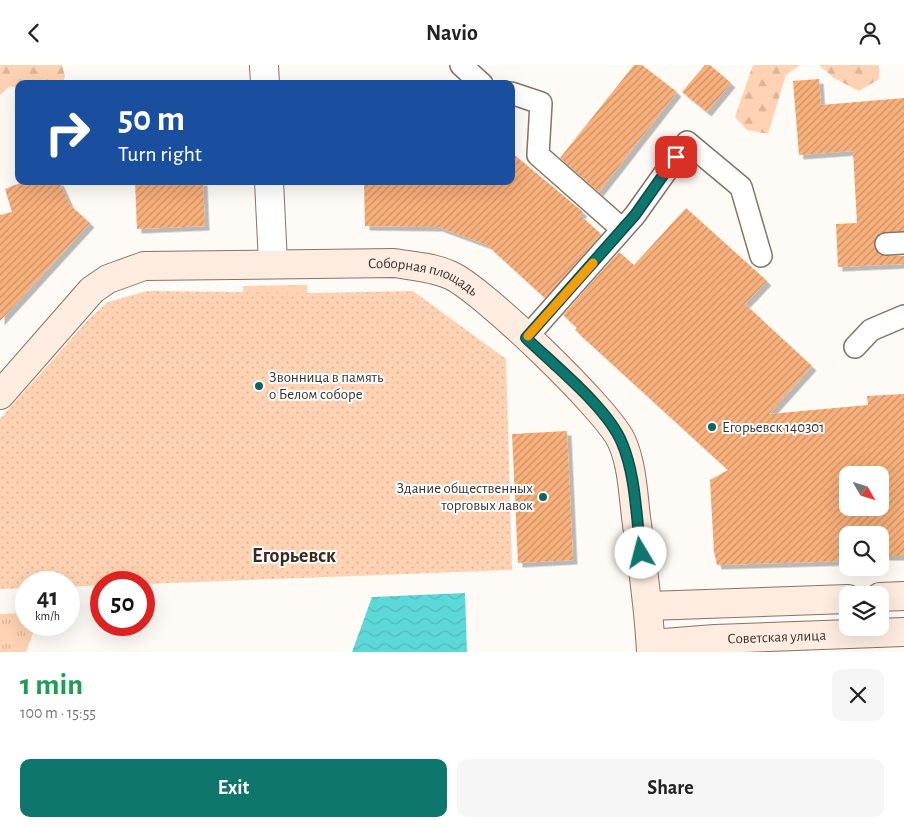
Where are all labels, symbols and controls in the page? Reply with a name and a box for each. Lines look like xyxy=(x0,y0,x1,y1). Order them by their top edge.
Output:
icon: back xyxy=(20,19,48,47)
icon: person xyxy=(856,19,884,47)
text: Navio xyxy=(426,22,478,44)
icon: right xyxy=(35,100,100,165)
text: 50 m xyxy=(118,102,185,137)
pin xyxy=(655,136,697,178)
text: Turn right xyxy=(118,143,202,165)
icon: arrive xyxy=(662,143,690,171)
street label: Соборная площадь xyxy=(368,256,481,299)
place label: Звонница в память о Белом соборе xyxy=(269,370,384,402)
marker: Звонница в память о Белом соборе xyxy=(253,380,265,392)
place label: Егорьевск 140301 xyxy=(722,420,824,435)
marker: Егорьевск 140301 xyxy=(706,421,718,433)
north arrow xyxy=(839,466,889,516)
map controls xyxy=(839,466,889,636)
place label: Здание общественных торговых лавок xyxy=(396,481,533,513)
marker: Здание общественных торговых лавок xyxy=(537,491,549,503)
position arrow xyxy=(614,526,666,578)
button: search xyxy=(839,526,889,576)
district label: Егорьевск xyxy=(252,546,336,566)
speed limit sign: 50 xyxy=(90,571,155,636)
text: 41 xyxy=(37,585,58,610)
button: layers xyxy=(839,586,889,636)
text: km/h xyxy=(35,610,60,622)
street label: Советская улица xyxy=(727,628,827,647)
button: close xyxy=(832,669,884,721)
text: 1 min xyxy=(20,670,83,700)
text: 100 m · 15:55 xyxy=(20,705,96,721)
button: Exit xyxy=(20,759,447,817)
button: Share xyxy=(457,759,884,817)

